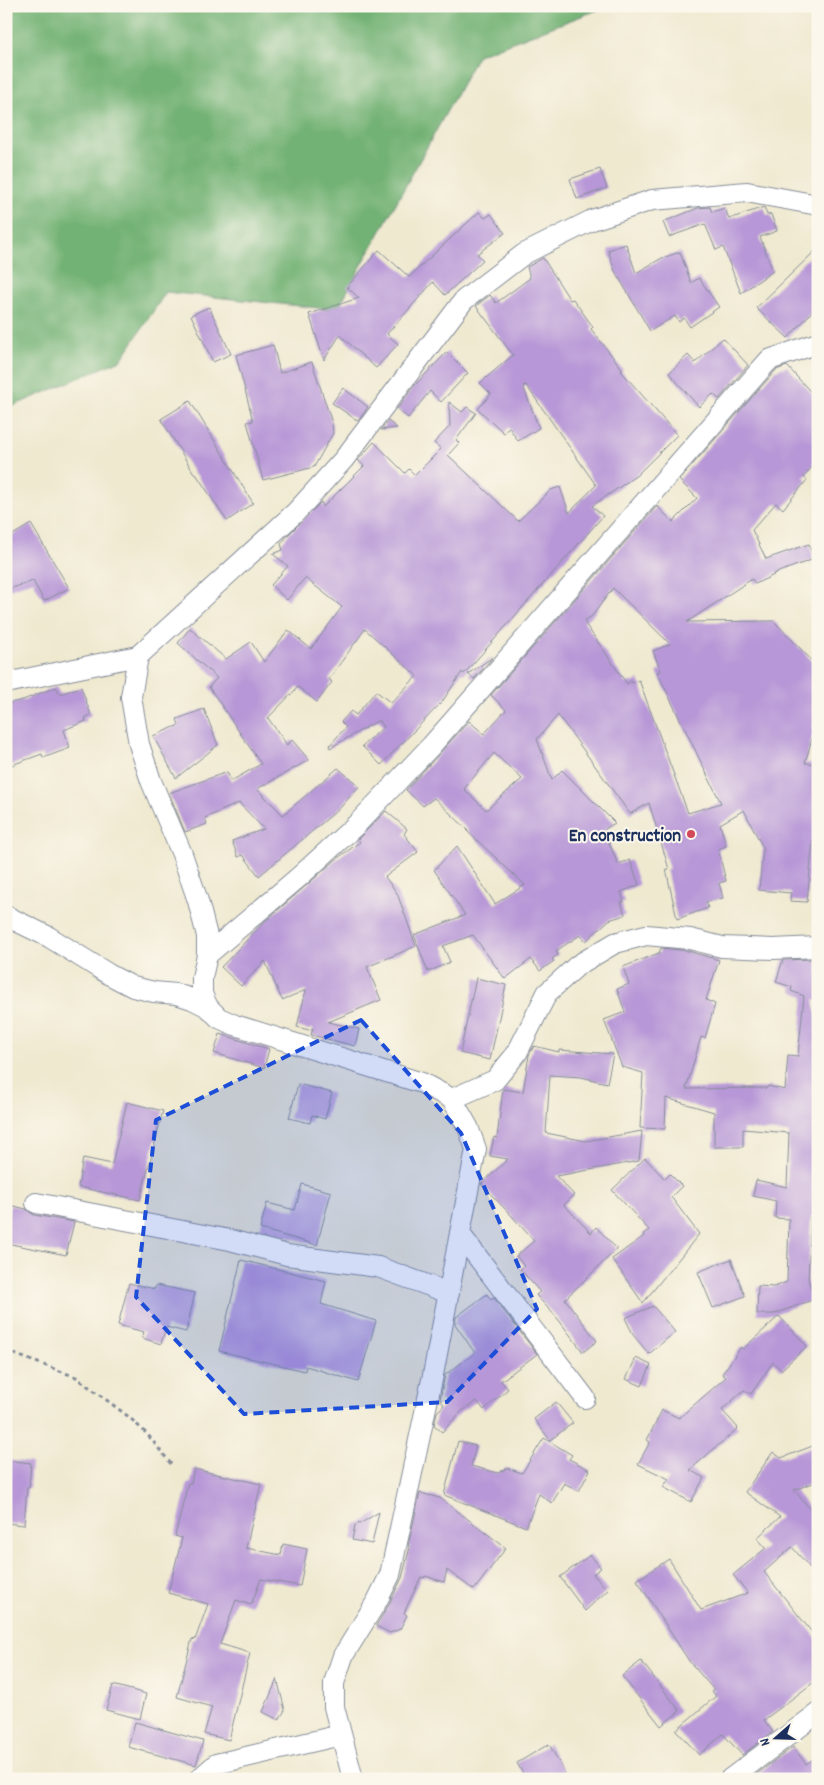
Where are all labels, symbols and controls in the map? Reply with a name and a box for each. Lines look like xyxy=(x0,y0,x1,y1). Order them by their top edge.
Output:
place label: En construction xyxy=(569,824,681,851)
marker: En construction xyxy=(685,828,697,840)
north arrow xyxy=(752,1712,802,1762)
text: N xyxy=(755,1735,776,1748)

